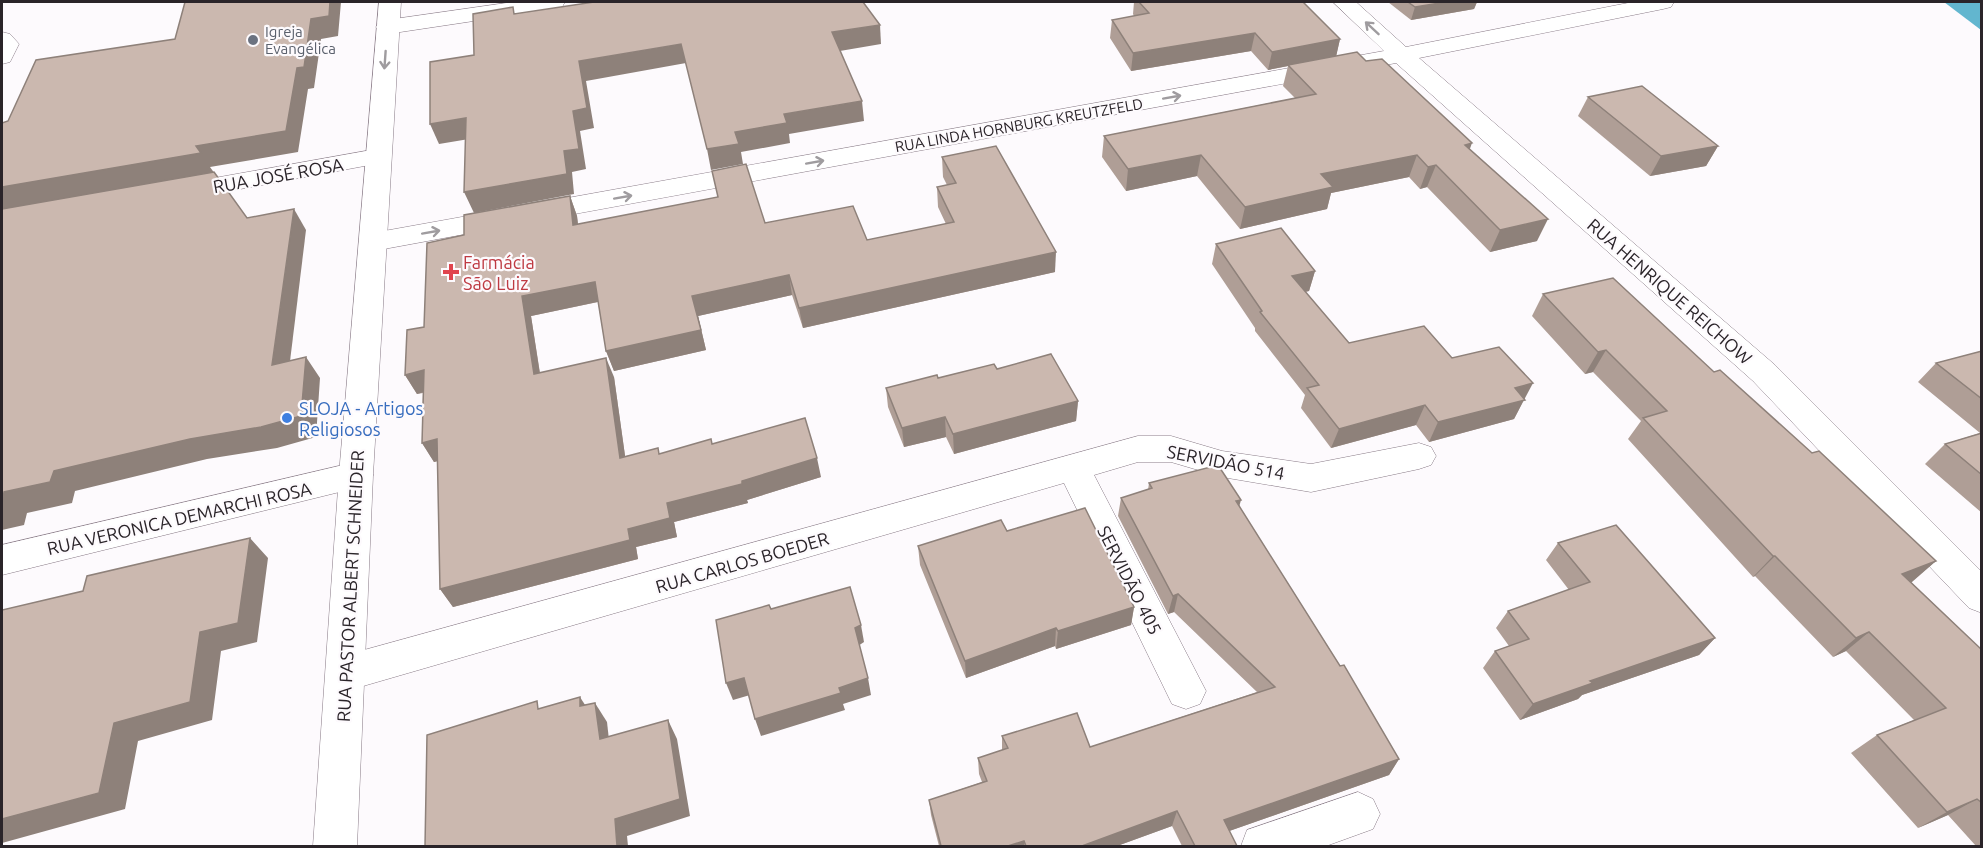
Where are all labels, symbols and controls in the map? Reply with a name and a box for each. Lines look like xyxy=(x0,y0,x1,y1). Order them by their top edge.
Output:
one-way arrow xyxy=(1365,21,1380,36)
place label: Igreja Evangélica xyxy=(265,23,336,57)
marker: Igreja Evangélica xyxy=(246,33,260,47)
one-way arrow xyxy=(379,49,390,69)
one-way arrow xyxy=(1161,91,1181,102)
street label: RUA LINDA HORNBURG KREUTZFELD xyxy=(894,95,1144,155)
street label: RUA JOSÉ ROSA xyxy=(211,153,345,196)
one-way arrow xyxy=(804,156,824,167)
one-way arrow xyxy=(612,191,632,202)
street label: RUA HENRIQUE REICHOW xyxy=(1583,214,1757,369)
one-way arrow xyxy=(421,226,440,237)
place label: Farmácia São Luiz xyxy=(463,252,535,293)
marker: Farmácia São Luiz xyxy=(444,265,458,279)
place label: SLOJA - Artigos Religiosos xyxy=(299,398,424,439)
marker: SLOJA - Artigos Religiosos xyxy=(280,411,294,425)
street label: SERVIDÃO 514 xyxy=(1166,440,1287,483)
street label: RUA PASTOR ALBERT SCHNEIDER xyxy=(333,450,367,722)
street label: RUA VERONICA DEMARCHI ROSA xyxy=(45,478,313,558)
street label: SERVIDÃO 405 xyxy=(1094,522,1167,638)
street label: RUA CARLOS BOEDER xyxy=(653,528,831,596)

